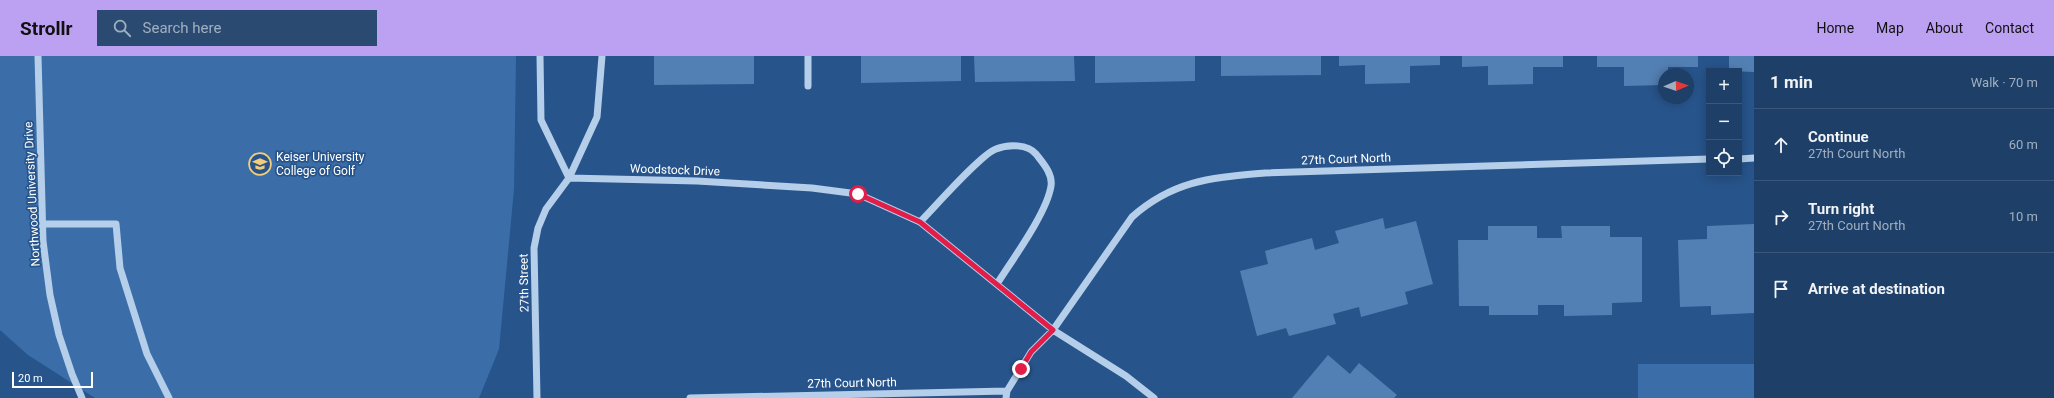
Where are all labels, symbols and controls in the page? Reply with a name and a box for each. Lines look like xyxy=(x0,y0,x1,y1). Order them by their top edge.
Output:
search box xyxy=(97,10,377,46)
text: Strollr xyxy=(20,17,73,40)
icon: search xyxy=(111,17,133,39)
text: Search here xyxy=(143,19,221,37)
text: Home xyxy=(1816,20,1854,36)
text: Map xyxy=(1876,20,1904,36)
text: About xyxy=(1926,20,1963,36)
text: Contact xyxy=(1985,20,2034,36)
north arrow xyxy=(1658,68,1694,104)
map controls xyxy=(1706,68,1742,176)
button: + xyxy=(1706,68,1742,104)
text: 1 min xyxy=(1770,72,1813,92)
text: Walk · 70 m xyxy=(1971,75,2038,90)
button: − xyxy=(1706,104,1742,140)
street label: Northwood University Drive xyxy=(21,121,43,267)
text: Continue xyxy=(1808,128,1869,146)
icon: ahead xyxy=(1770,134,1792,156)
text: 60 m xyxy=(2009,137,2038,152)
button: locate xyxy=(1706,140,1742,176)
text: 27th Court North xyxy=(1808,146,1905,161)
place label: Keiser University College of Golf xyxy=(276,150,365,178)
street label: 27th Court North xyxy=(1301,150,1391,168)
school or university icon: Keiser University College of Golf xyxy=(247,151,273,177)
street label: Woodstock Drive xyxy=(630,161,720,179)
route start xyxy=(849,185,867,203)
text: Turn right xyxy=(1808,200,1874,218)
icon: right xyxy=(1770,206,1792,228)
text: 10 m xyxy=(2009,209,2038,224)
text: 27th Court North xyxy=(1808,218,1905,233)
street label: 27th Street xyxy=(516,253,532,312)
icon: arrive xyxy=(1770,278,1792,300)
text: Arrive at destination xyxy=(1808,280,1945,298)
route end xyxy=(1012,360,1030,378)
scale bar xyxy=(12,370,93,389)
text: 20 m xyxy=(18,372,43,385)
street label: 27th Court North xyxy=(807,375,897,391)

